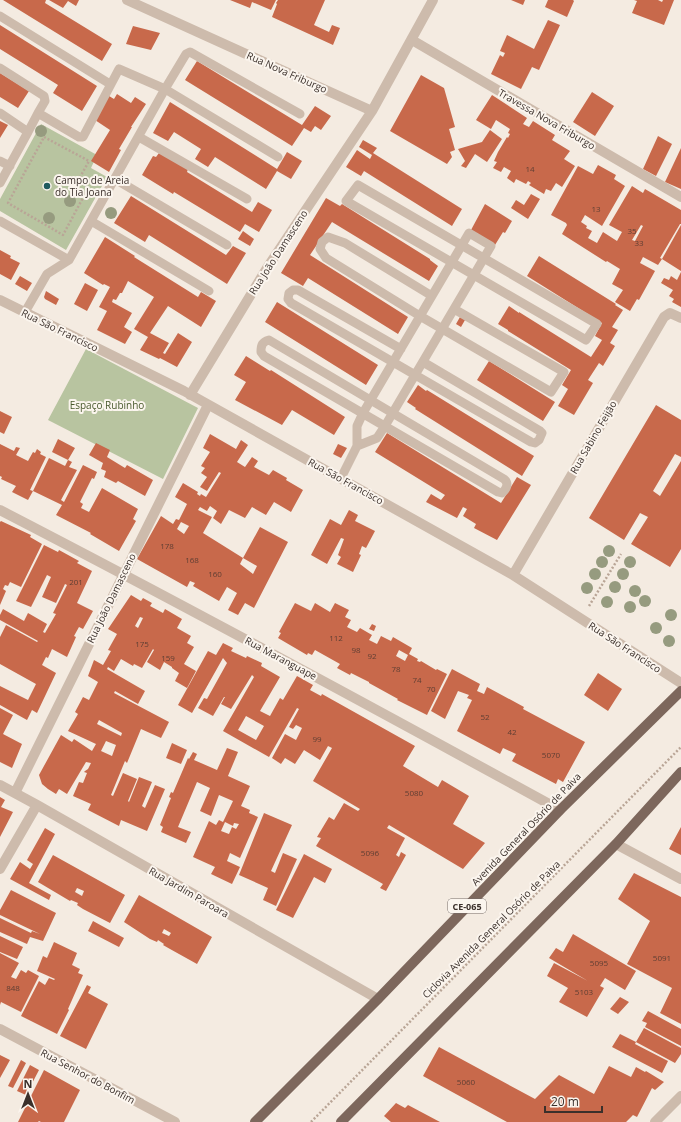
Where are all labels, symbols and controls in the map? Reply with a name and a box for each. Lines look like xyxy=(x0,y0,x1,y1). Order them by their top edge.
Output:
street label: Rua Nova Friburgo xyxy=(245,48,329,96)
street label: Travessa Nova Friburgo xyxy=(496,86,598,152)
house number: 14 xyxy=(525,163,535,174)
place label: Campo de Areia do Tia Joana xyxy=(55,173,129,199)
marker: Campo de Areia do Tia Joana xyxy=(42,181,52,191)
house number: 13 xyxy=(591,203,601,214)
street label: Rua João Damasceno xyxy=(245,207,311,297)
house number: 35 xyxy=(627,225,637,236)
house number: 33 xyxy=(634,237,644,248)
street label: Rua São Francisco xyxy=(19,305,101,355)
park label: Espaço Rubinho xyxy=(70,398,144,412)
street label: Rua Sabino Feijão xyxy=(566,398,620,476)
street label: Rua São Francisco xyxy=(306,455,386,507)
house number: 178 xyxy=(160,540,174,551)
street label: Rua João Damasceno xyxy=(83,551,139,645)
house number: 168 xyxy=(185,554,199,565)
house number: 160 xyxy=(208,568,222,579)
house number: 201 xyxy=(69,576,83,587)
street label: Rua São Francisco xyxy=(586,618,664,676)
house number: 112 xyxy=(329,632,343,643)
street label: Rua Maranguape xyxy=(243,633,320,683)
house number: 175 xyxy=(135,638,149,649)
house number: 98 xyxy=(351,644,361,655)
house number: 92 xyxy=(367,650,377,661)
house number: 159 xyxy=(161,652,175,663)
house number: 78 xyxy=(391,663,401,674)
house number: 74 xyxy=(412,674,422,685)
house number: 70 xyxy=(426,683,436,694)
house number: 52 xyxy=(480,711,490,722)
house number: 42 xyxy=(507,726,517,737)
house number: 99 xyxy=(312,733,322,744)
house number: 5070 xyxy=(542,749,561,760)
street label: Avenida General Osório de Paiva xyxy=(468,769,584,889)
house number: 5080 xyxy=(405,787,424,798)
house number: 5096 xyxy=(361,847,380,858)
street label: Ciclovia Avenida General Osório de Paiva xyxy=(419,857,563,1001)
street label: Rua Jardim Paroara xyxy=(146,863,232,921)
road number: CE-065 xyxy=(448,899,486,913)
house number: 5091 xyxy=(653,952,671,963)
house number: 5095 xyxy=(590,957,609,968)
house number: 848 xyxy=(6,982,20,993)
house number: 5103 xyxy=(575,986,594,997)
street label: Rua Senhor do Bonfim xyxy=(38,1045,138,1107)
north arrow xyxy=(8,1074,48,1114)
text: N xyxy=(24,1076,32,1091)
house number: 5060 xyxy=(457,1076,476,1087)
scale bar xyxy=(545,1088,602,1114)
text: 20 m xyxy=(551,1093,579,1110)

